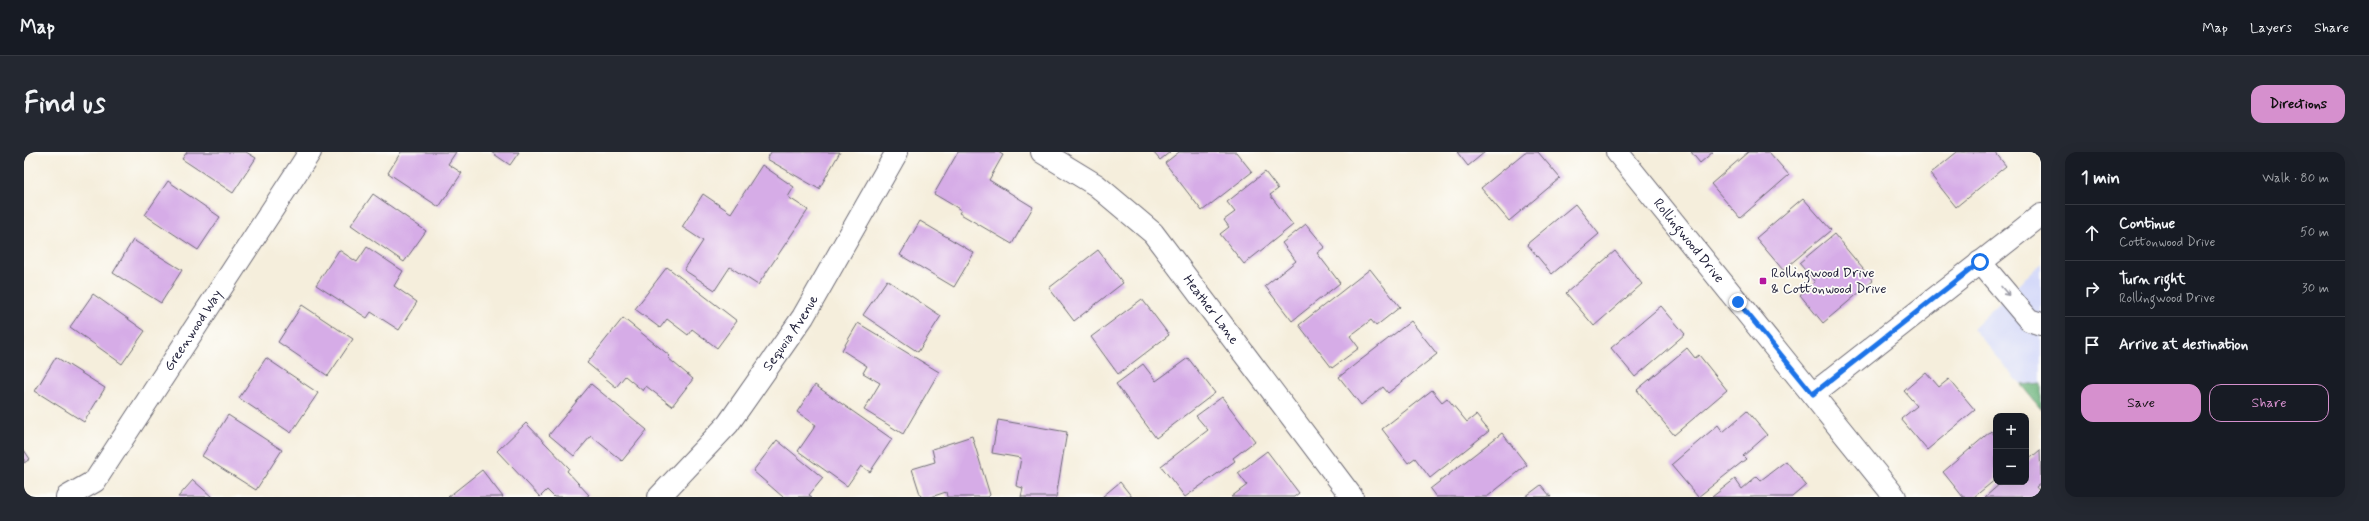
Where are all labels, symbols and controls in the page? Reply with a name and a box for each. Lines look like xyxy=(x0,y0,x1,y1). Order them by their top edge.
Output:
text: Map xyxy=(20,15,55,40)
text: Map xyxy=(2202,19,2228,37)
text: Layers xyxy=(2250,19,2292,37)
text: Share xyxy=(2314,19,2349,37)
button: Directions xyxy=(2251,85,2345,123)
text: Find us xyxy=(24,86,105,123)
text: 1 min xyxy=(2081,167,2120,189)
text: Walk · 80 m xyxy=(2262,170,2329,187)
street label: Rollingwood Drive xyxy=(1649,195,1728,287)
text: Continue xyxy=(2119,214,2175,234)
icon: ahead xyxy=(2081,222,2103,244)
text: 50 m xyxy=(2300,224,2329,241)
text: Cottonwood Drive xyxy=(2119,234,2215,251)
route start xyxy=(1971,253,1989,271)
place label: Rollingwood Drive & Cottonwood Drive xyxy=(1771,264,1886,298)
text: Turn right xyxy=(2119,270,2186,290)
street label: Heather Lane xyxy=(1179,271,1243,349)
marker: Rollingwood Drive & Cottonwood Drive xyxy=(1758,276,1768,286)
icon: right xyxy=(2081,278,2103,300)
text: 30 m xyxy=(2302,280,2329,297)
street label: Greenwood Way xyxy=(160,286,227,375)
one-way arrow xyxy=(2000,286,2009,296)
text: Rollingwood Drive xyxy=(2119,290,2215,307)
street label: Sequoia Avenue xyxy=(759,291,823,375)
route end xyxy=(1729,293,1747,311)
icon: arrive xyxy=(2081,334,2103,356)
text: Arrive at destination xyxy=(2119,335,2248,355)
button: Save xyxy=(2081,384,2201,422)
button: Share xyxy=(2209,384,2329,422)
map controls xyxy=(1993,413,2029,485)
button: + xyxy=(1993,413,2029,449)
button: − xyxy=(1993,449,2029,485)

